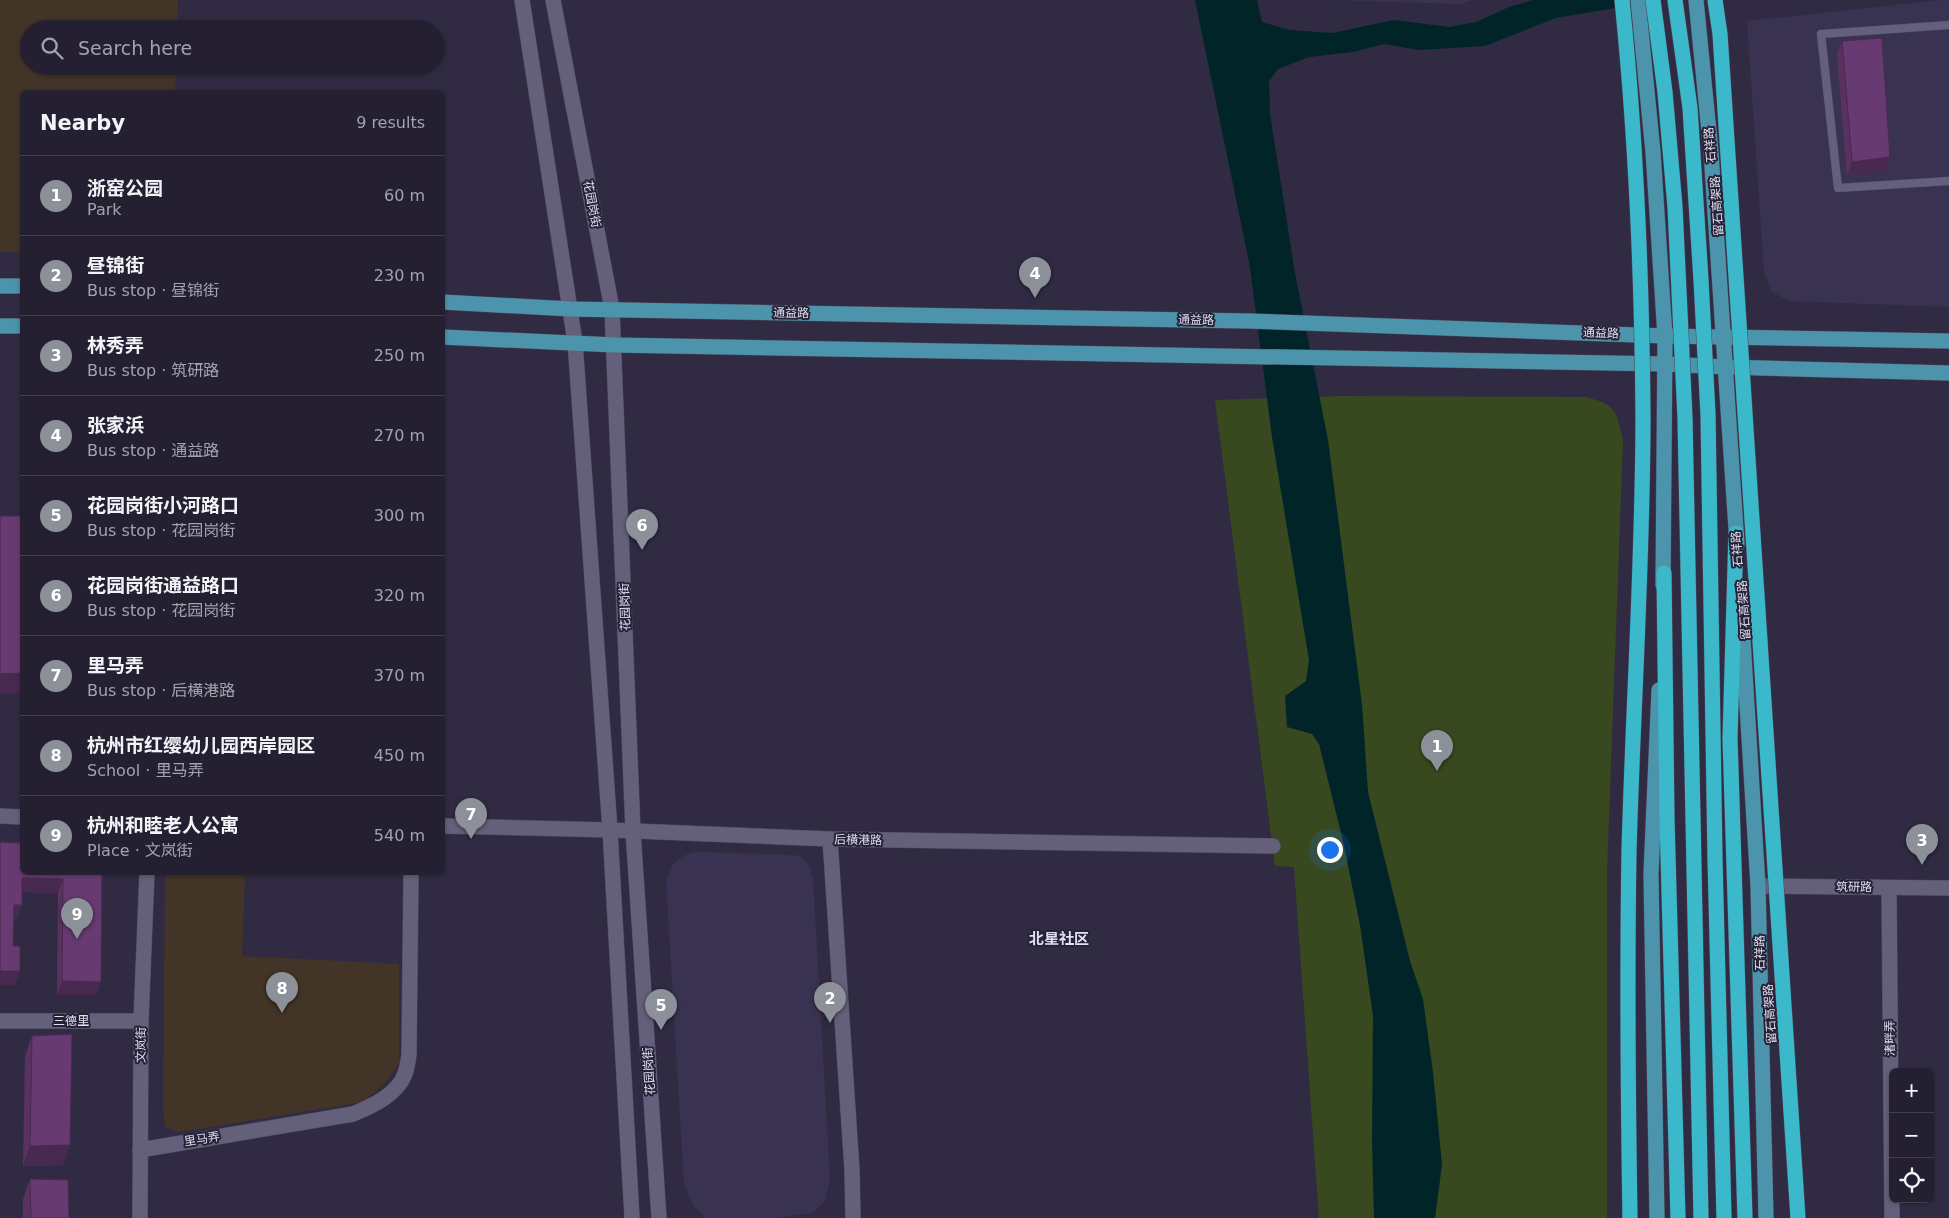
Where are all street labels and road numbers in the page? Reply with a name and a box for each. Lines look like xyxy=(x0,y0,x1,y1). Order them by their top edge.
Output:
street label: 石祥路 xyxy=(1701,126,1719,164)
street label: 留石高架路 xyxy=(1708,176,1726,236)
street label: 花园岗街 xyxy=(581,179,603,229)
street label: 通益路 xyxy=(773,306,809,320)
street label: 通益路 xyxy=(1178,313,1214,327)
street label: 通益路 xyxy=(1583,325,1619,341)
street label: 石祥路 xyxy=(1729,531,1745,567)
street label: 留石高架路 xyxy=(1735,580,1753,640)
street label: 花园岗街 xyxy=(617,583,633,631)
street label: 后横港路 xyxy=(834,833,882,847)
street label: 筑研路 xyxy=(1836,880,1872,894)
street label: 石祥路 xyxy=(1753,935,1767,971)
street label: 留石高架路 xyxy=(1761,984,1779,1044)
street label: 三德里 xyxy=(53,1014,89,1028)
street label: 渚畔弄 xyxy=(1883,1020,1897,1056)
street label: 文岚街 xyxy=(134,1027,148,1063)
street label: 花园岗街 xyxy=(640,1047,658,1095)
street label: 里马弄 xyxy=(183,1129,221,1149)

